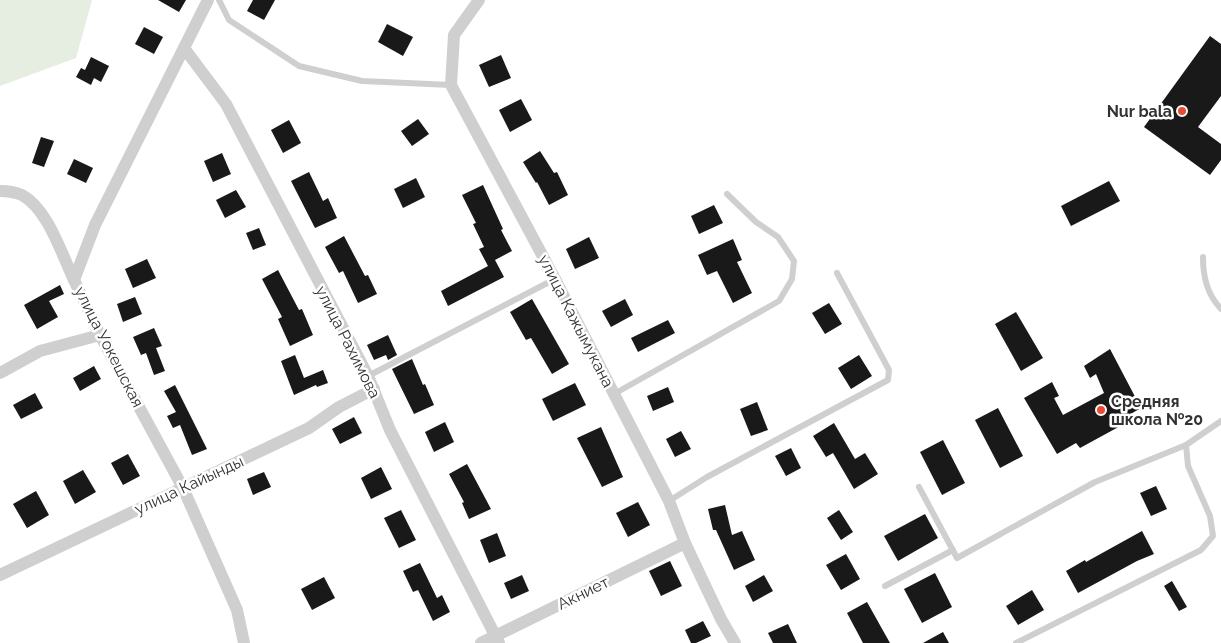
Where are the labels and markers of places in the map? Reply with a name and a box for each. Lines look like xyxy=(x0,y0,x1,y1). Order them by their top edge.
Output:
place label: Nur bala xyxy=(1107,102,1172,121)
marker: Nur bala xyxy=(1176,105,1188,117)
place label: Средняя школа №20 xyxy=(1111,392,1203,429)
marker: Средняя школа №20 xyxy=(1095,404,1107,416)

